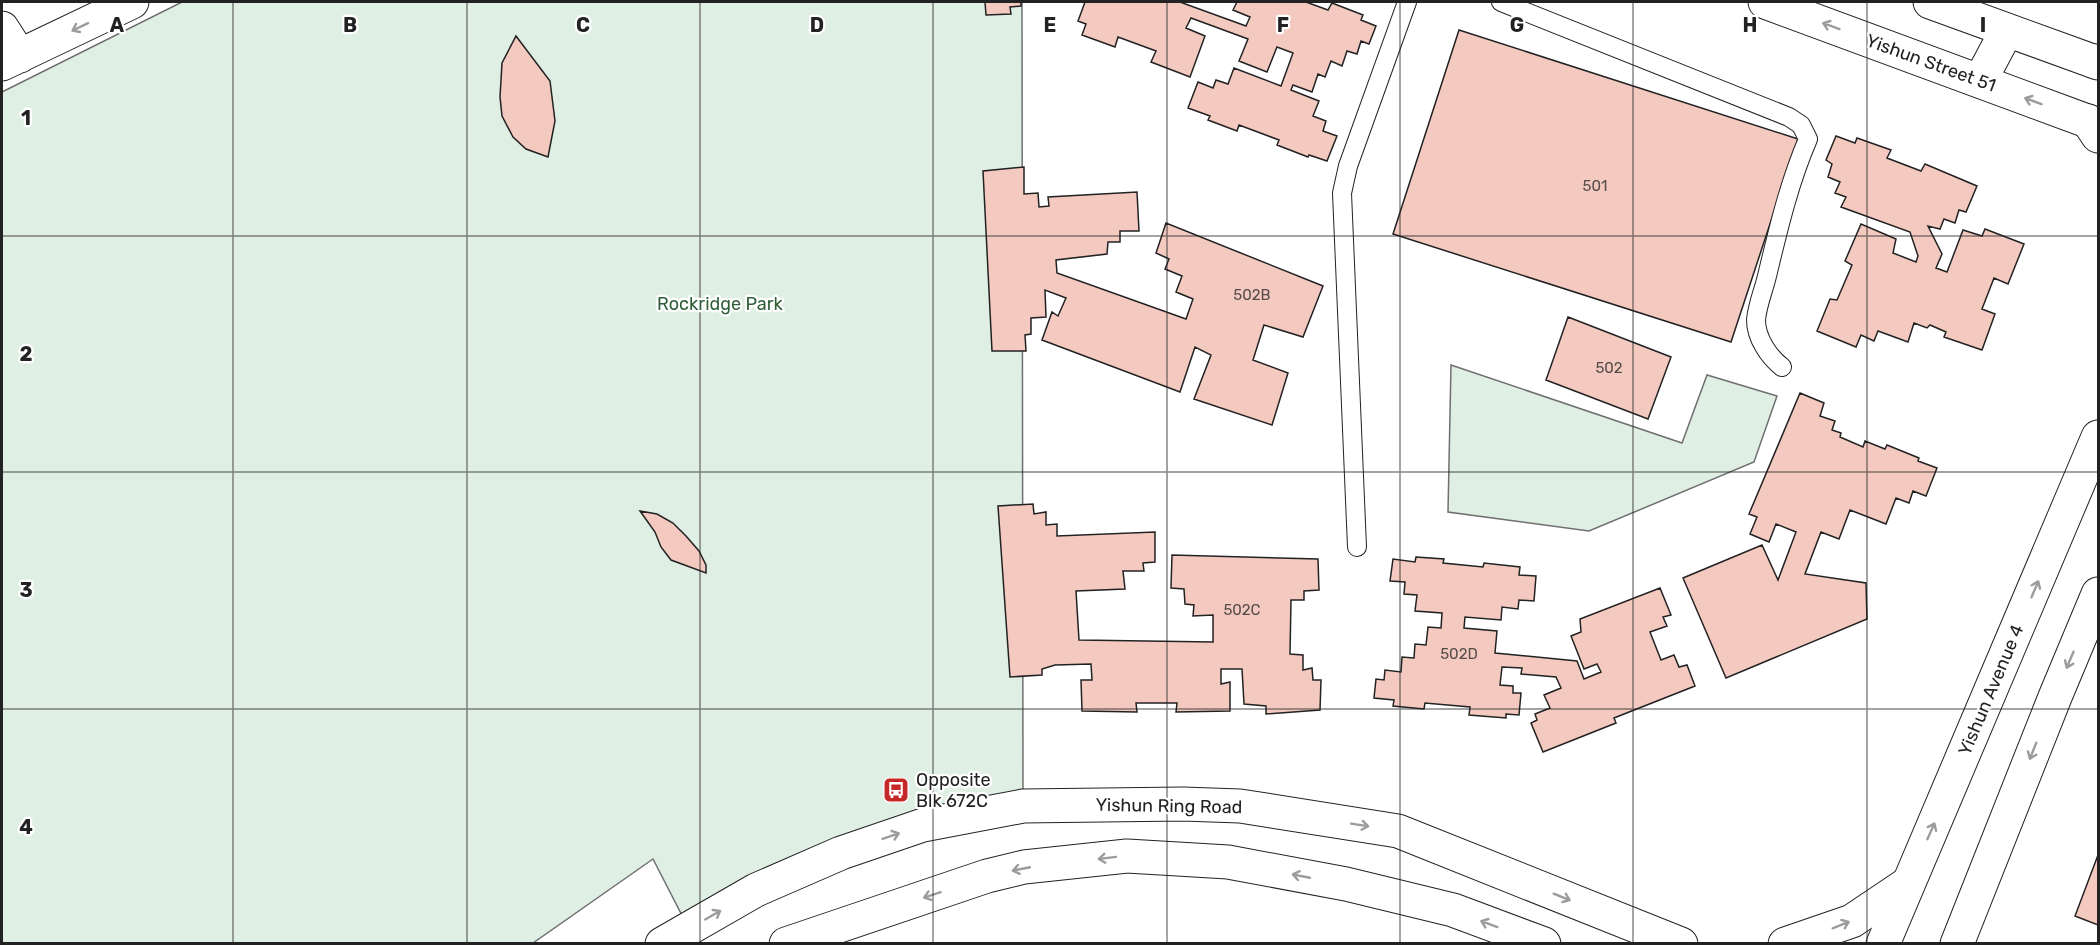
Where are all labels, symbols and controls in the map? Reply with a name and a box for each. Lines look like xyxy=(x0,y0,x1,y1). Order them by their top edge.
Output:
text: A xyxy=(110,13,125,37)
text: B xyxy=(343,13,357,37)
text: C xyxy=(576,13,590,37)
text: D xyxy=(810,13,824,37)
text: E xyxy=(1044,13,1056,37)
text: F xyxy=(1277,13,1289,37)
text: G xyxy=(1510,13,1524,37)
text: H xyxy=(1743,13,1757,37)
text: I xyxy=(1980,13,1986,37)
one-way arrow xyxy=(1822,20,1841,31)
one-way arrow xyxy=(71,21,89,33)
street label: Yishun Street 51 xyxy=(1863,29,1999,97)
one-way arrow xyxy=(2024,94,2043,105)
text: 1 xyxy=(21,106,31,130)
house number: 501 xyxy=(1583,177,1607,195)
house number: 502B xyxy=(1233,286,1271,304)
park label: Rockridge Park xyxy=(657,293,784,315)
text: 2 xyxy=(20,342,33,366)
house number: 502 xyxy=(1595,359,1623,377)
text: 3 xyxy=(19,578,33,602)
one-way arrow xyxy=(2030,580,2041,599)
house number: 502C xyxy=(1223,601,1261,619)
street label: Yishun Avenue 4 xyxy=(1954,621,2028,759)
house number: 502D xyxy=(1440,645,1478,663)
one-way arrow xyxy=(2064,651,2075,669)
one-way arrow xyxy=(2027,742,2038,760)
place label: Opposite Blk 672C xyxy=(916,769,991,812)
bus stop icon: Opposite Blk 672C xyxy=(881,775,911,805)
street label: Yishun Ring Road xyxy=(1095,794,1243,818)
text: 4 xyxy=(19,815,33,839)
one-way arrow xyxy=(1349,820,1369,831)
one-way arrow xyxy=(1925,822,1937,840)
one-way arrow xyxy=(881,829,900,840)
one-way arrow xyxy=(1098,853,1118,864)
one-way arrow xyxy=(1012,864,1032,875)
one-way arrow xyxy=(1291,870,1311,881)
one-way arrow xyxy=(923,890,942,901)
one-way arrow xyxy=(1553,892,1571,903)
one-way arrow xyxy=(704,908,721,920)
one-way arrow xyxy=(1481,917,1499,928)
one-way arrow xyxy=(1831,919,1849,930)

